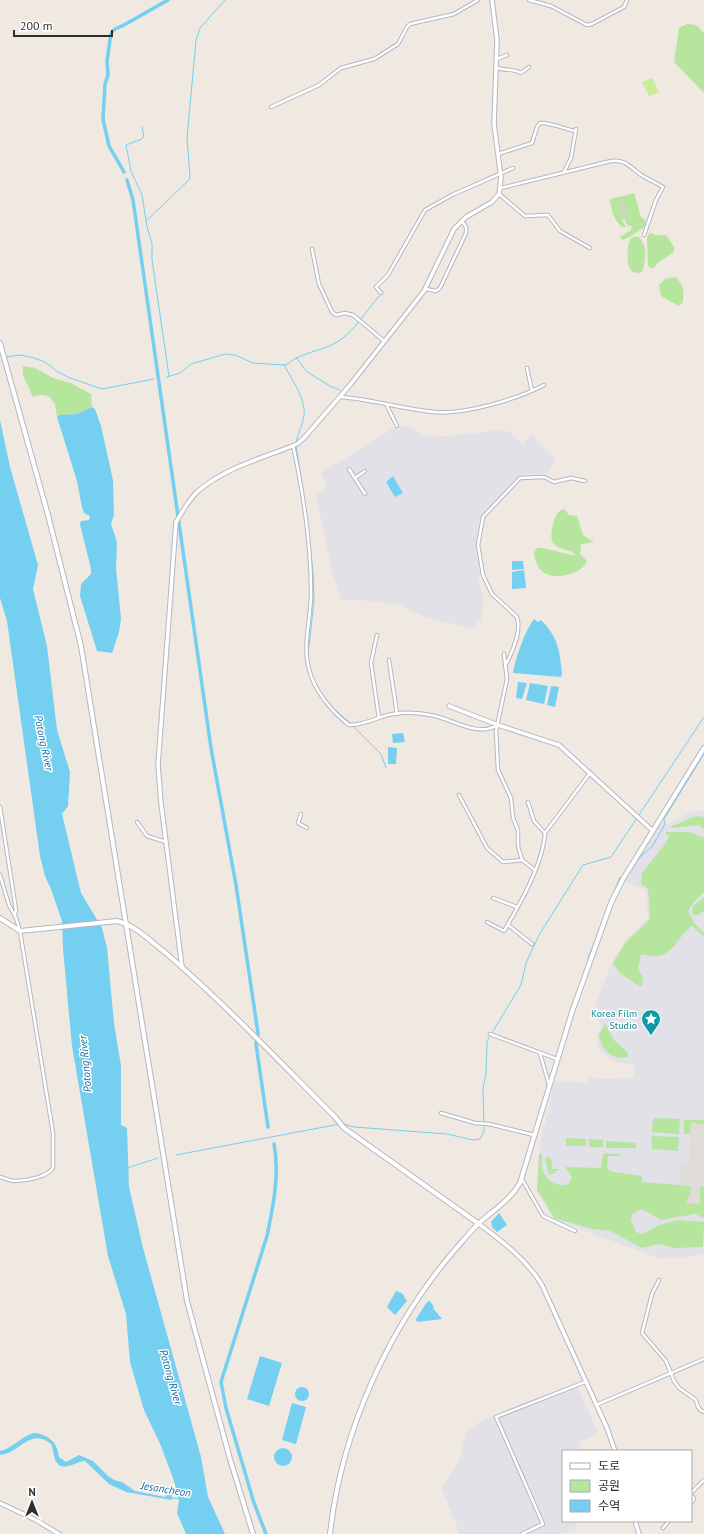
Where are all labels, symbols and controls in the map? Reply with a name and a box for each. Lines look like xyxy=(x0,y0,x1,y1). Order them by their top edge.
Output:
scale bar xyxy=(14,12,112,38)
text: 200 m xyxy=(20,18,53,33)
water label: Potong River xyxy=(31,714,57,774)
place label: Korea Film Studio xyxy=(591,1007,637,1032)
place icon: Korea Film Studio xyxy=(640,1008,662,1036)
water label: Potong River xyxy=(75,1034,94,1093)
water label: Potong River xyxy=(156,1348,186,1408)
legend xyxy=(562,1450,692,1522)
text: 도로 xyxy=(598,1458,620,1473)
water label: Jesancheon xyxy=(139,1478,192,1500)
text: 공원 xyxy=(598,1478,620,1493)
north arrow xyxy=(12,1482,52,1522)
text: N xyxy=(28,1485,36,1499)
text: 수역 xyxy=(598,1498,620,1513)

